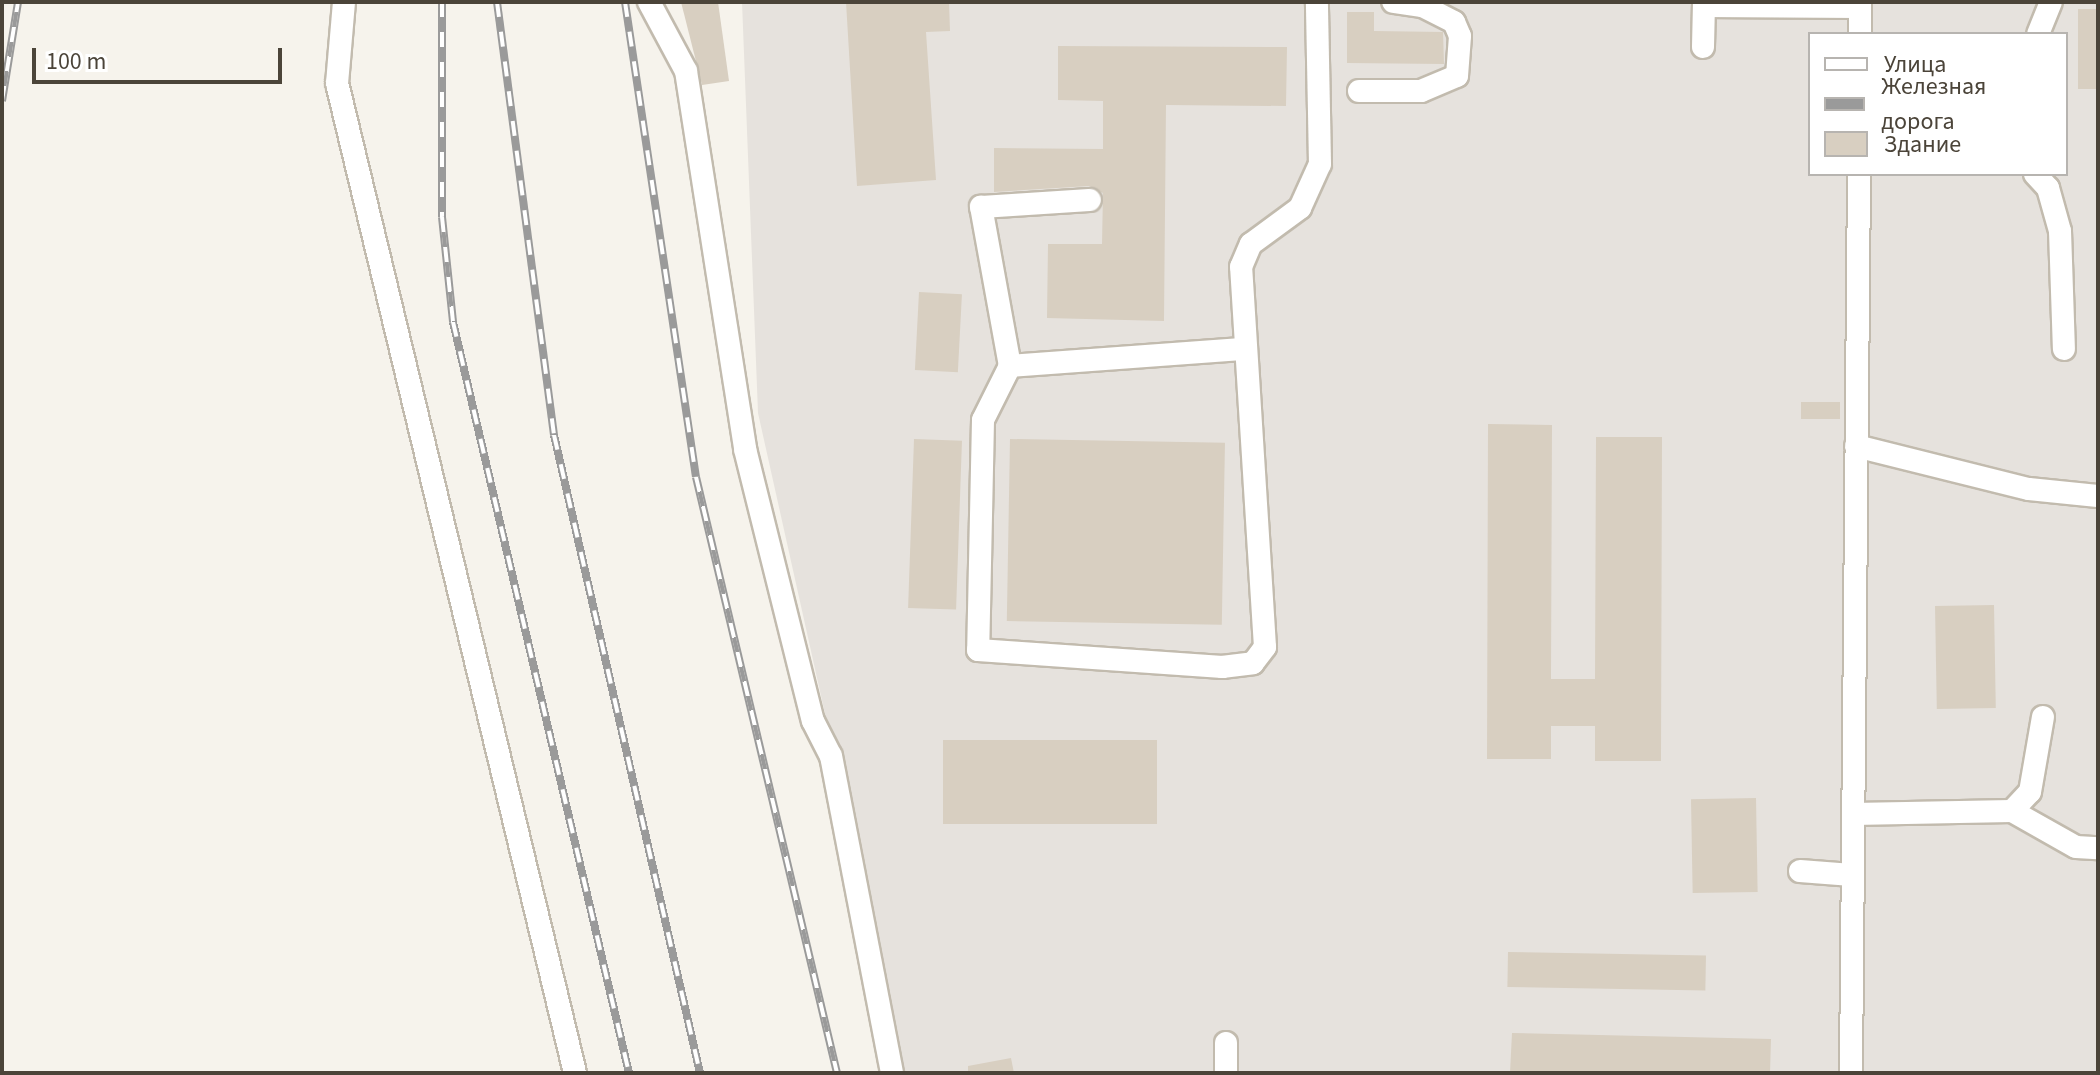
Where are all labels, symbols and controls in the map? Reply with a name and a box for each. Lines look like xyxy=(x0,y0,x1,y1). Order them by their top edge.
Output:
scale bar xyxy=(36,32,286,82)
legend xyxy=(1808,32,2068,176)
text: 100 m xyxy=(46,44,106,79)
text: Улица xyxy=(1884,47,1946,82)
text: Железная дорога xyxy=(1881,69,1986,139)
text: Здание xyxy=(1884,127,1961,162)

